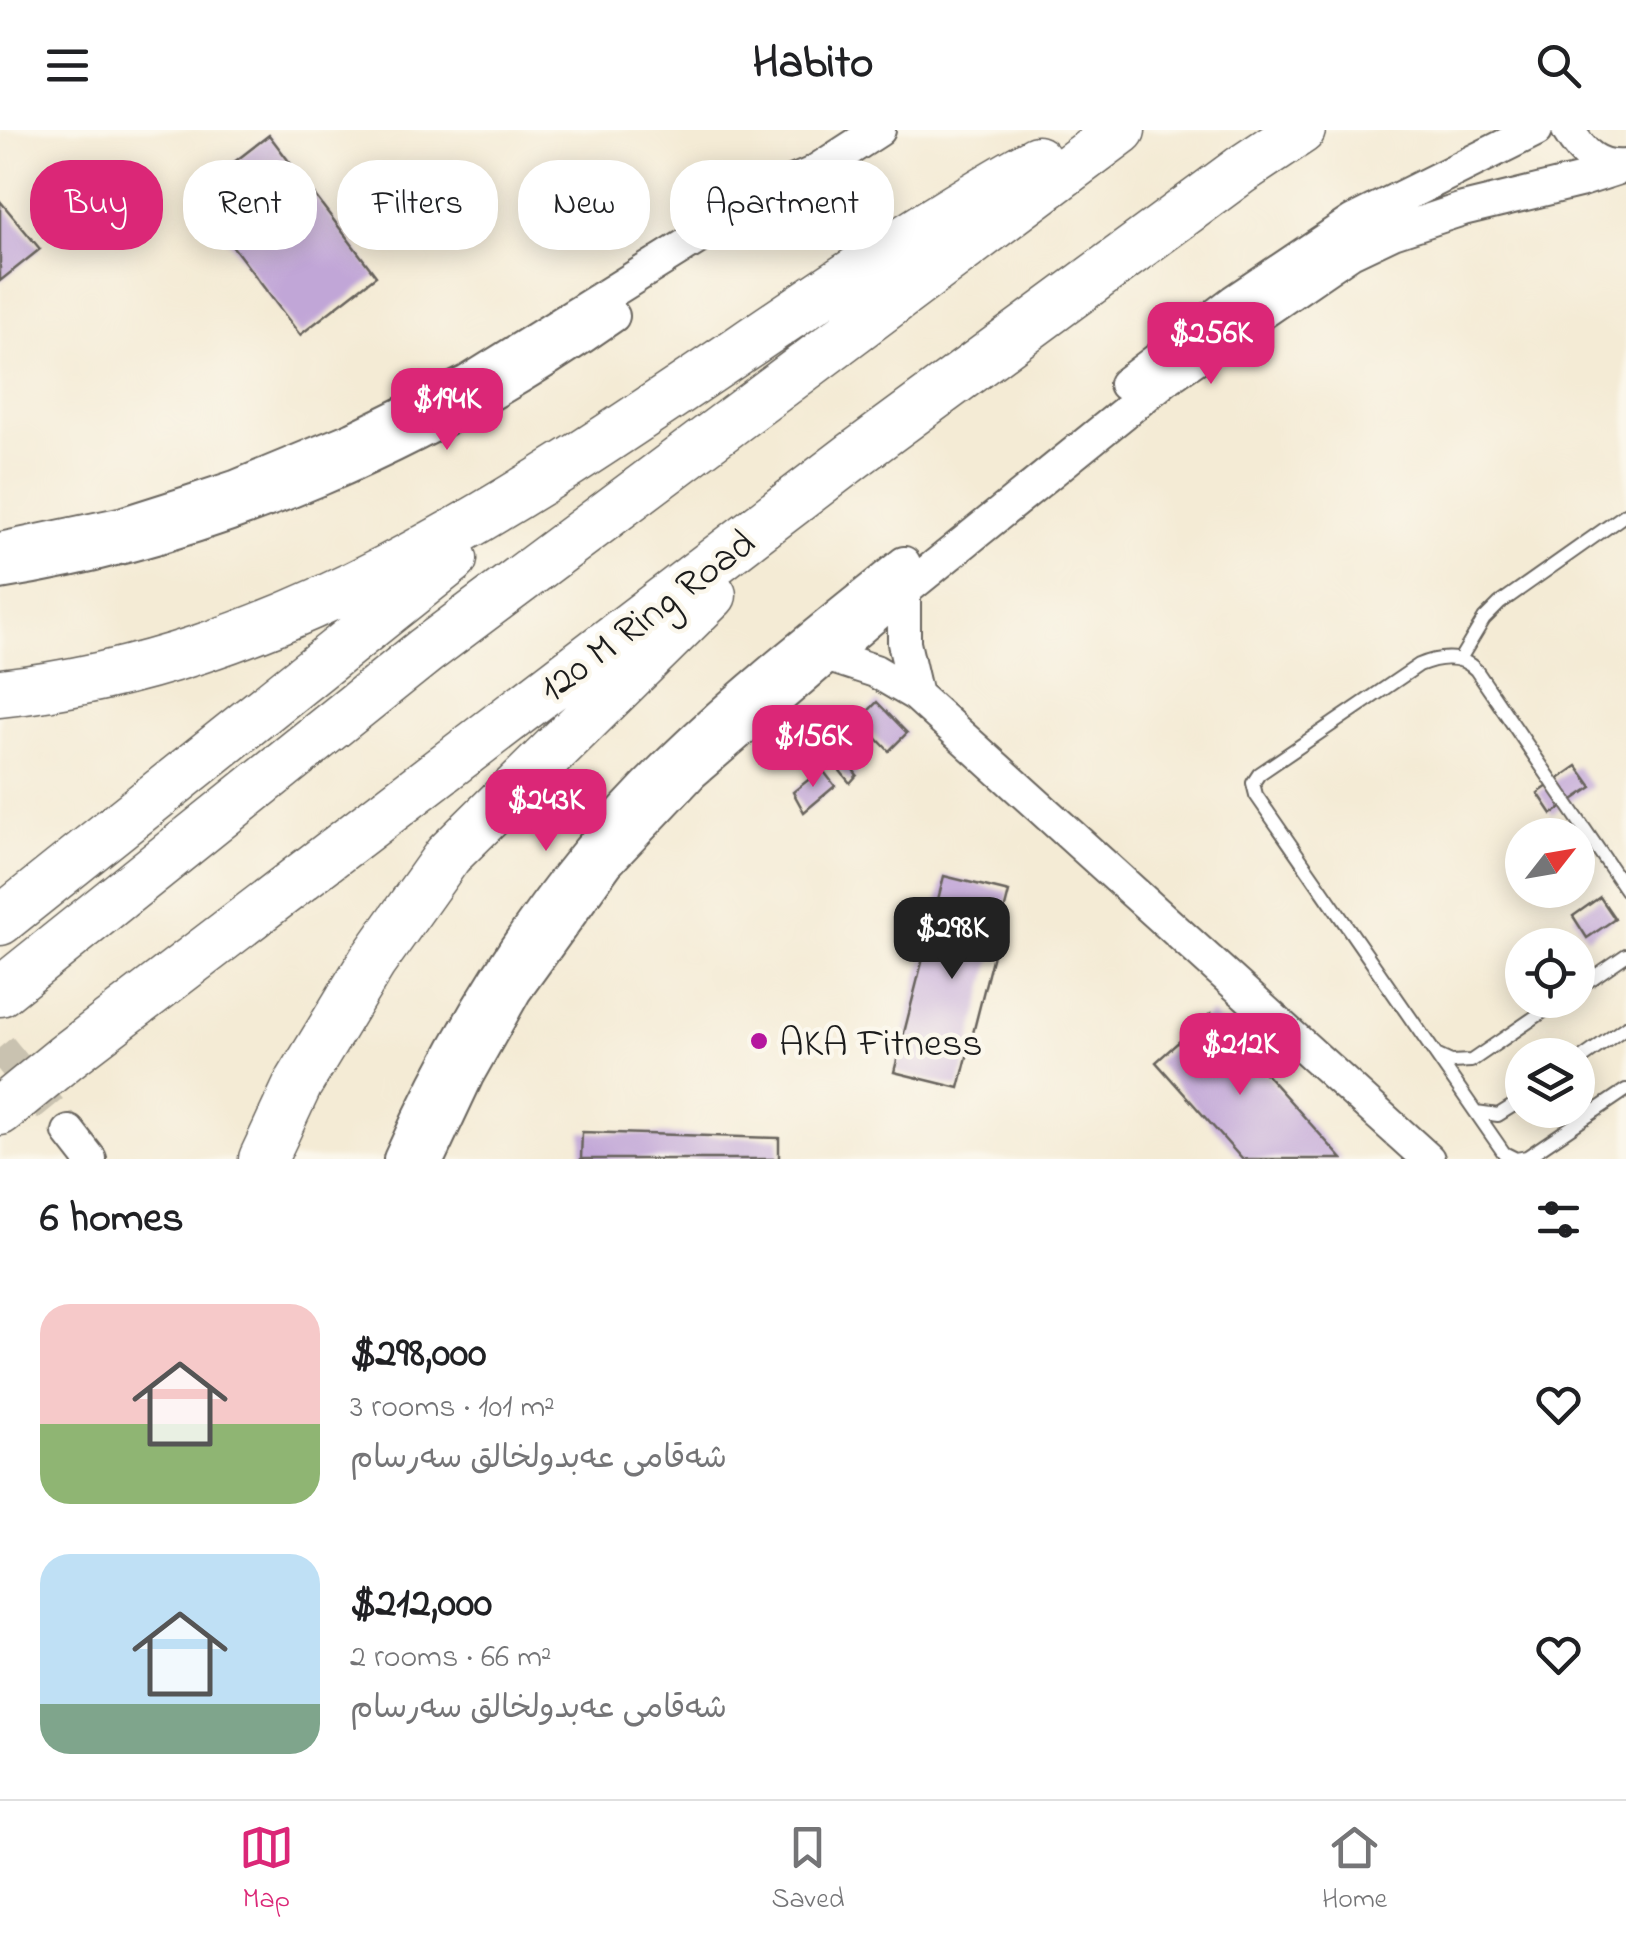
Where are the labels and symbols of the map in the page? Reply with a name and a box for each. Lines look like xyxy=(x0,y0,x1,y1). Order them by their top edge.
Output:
pin: $256K xyxy=(1141,302,1281,387)
pin: $194K xyxy=(377,368,517,453)
street label: 120 M Ring Road xyxy=(528,516,770,719)
pin: $156K xyxy=(743,705,883,790)
pin: $243K xyxy=(476,769,616,854)
north arrow xyxy=(1505,818,1595,908)
pin: $298K xyxy=(882,897,1022,982)
pin: $212K xyxy=(1170,1013,1310,1098)
place label: AKA Fitness xyxy=(779,1016,983,1075)
marker: AKA Fitness xyxy=(748,1030,770,1052)

